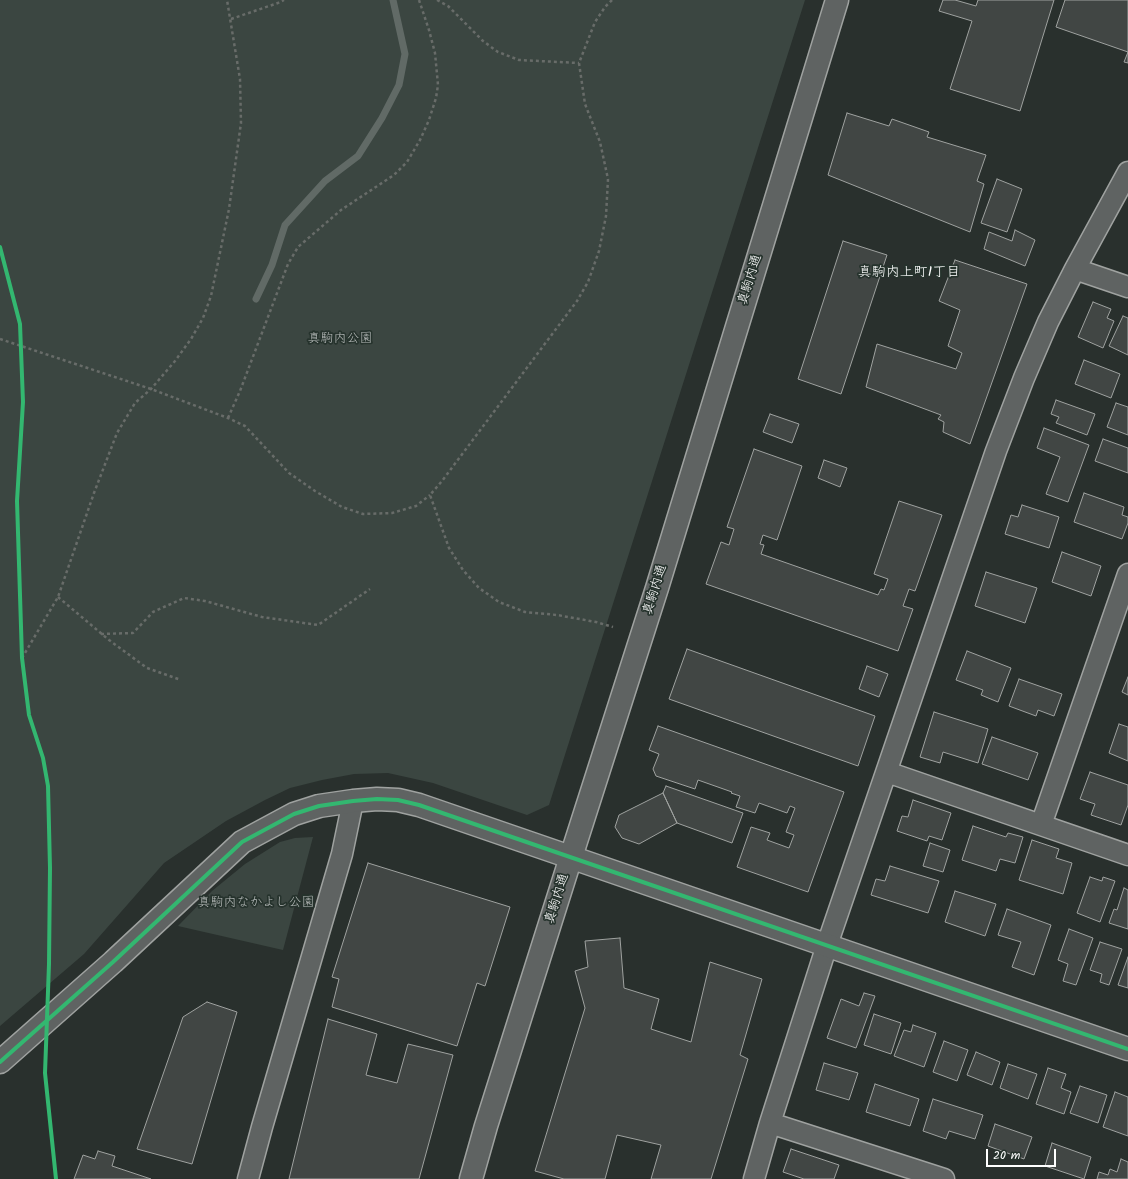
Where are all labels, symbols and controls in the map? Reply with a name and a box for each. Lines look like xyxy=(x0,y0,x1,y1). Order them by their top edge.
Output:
street label: 真駒内通 xyxy=(736,253,766,307)
district label: 真駒内上町1丁目 xyxy=(858,266,960,282)
park label: 真駒内公園 xyxy=(308,332,372,348)
street label: 真駒内通 xyxy=(641,563,671,617)
street label: 真駒内通 xyxy=(543,872,573,926)
park label: 真駒内なかよし公園 xyxy=(198,896,314,912)
scale bar xyxy=(988,1141,1058,1167)
text: 20 m xyxy=(993,1146,1020,1165)

